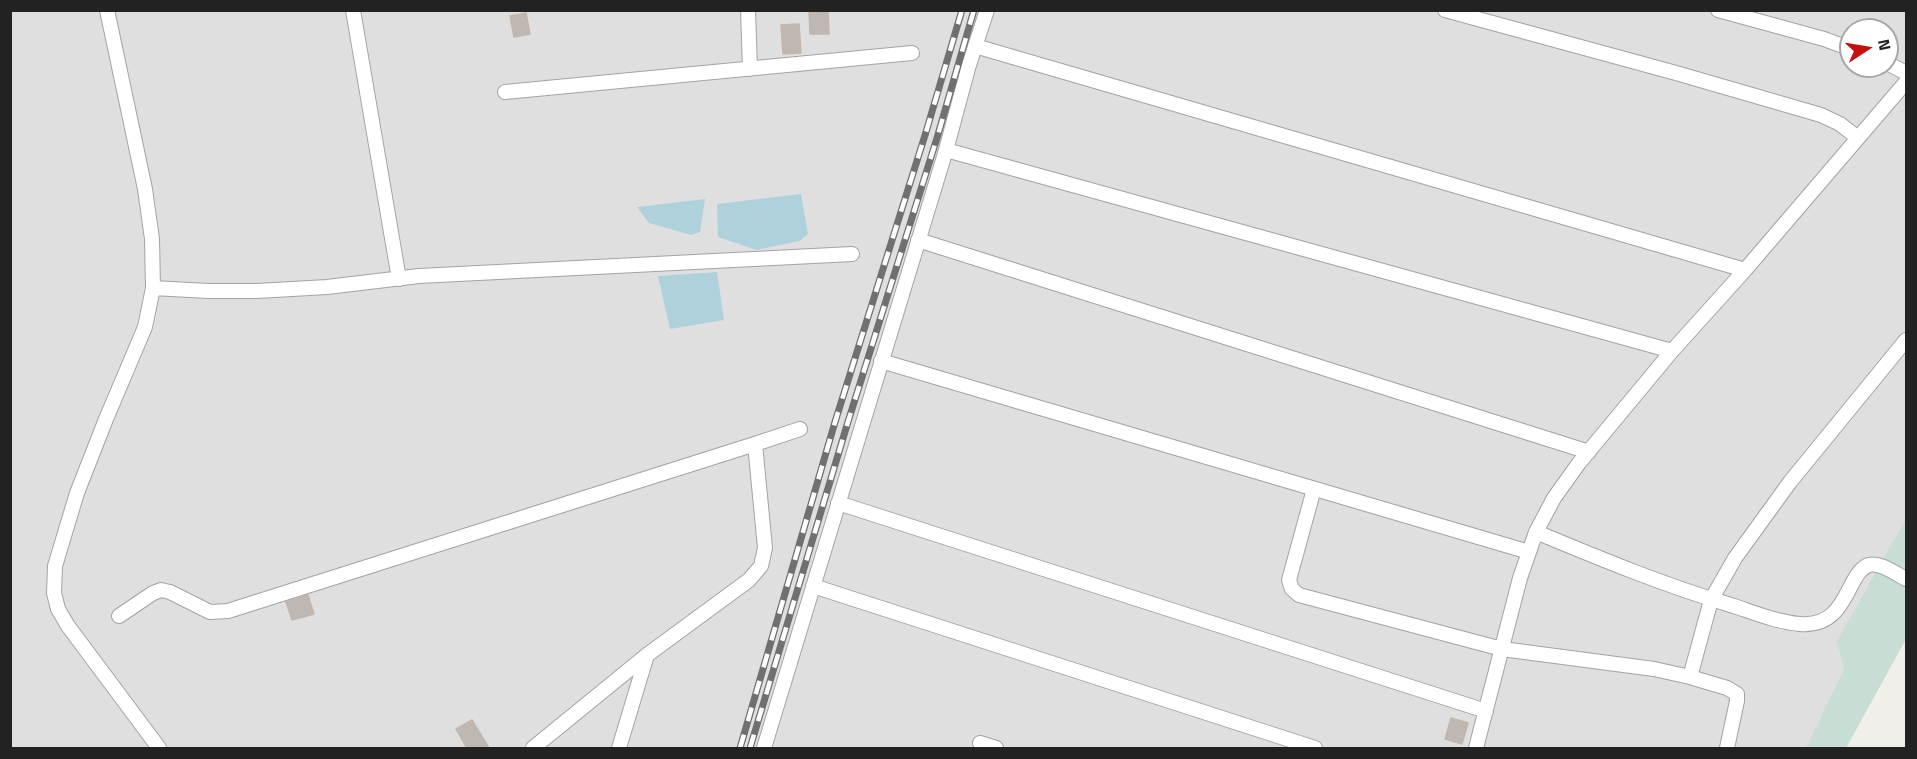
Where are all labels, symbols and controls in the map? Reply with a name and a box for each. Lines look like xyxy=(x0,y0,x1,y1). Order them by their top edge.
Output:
north arrow xyxy=(1839,18,1899,78)
text: N xyxy=(1872,37,1898,53)

